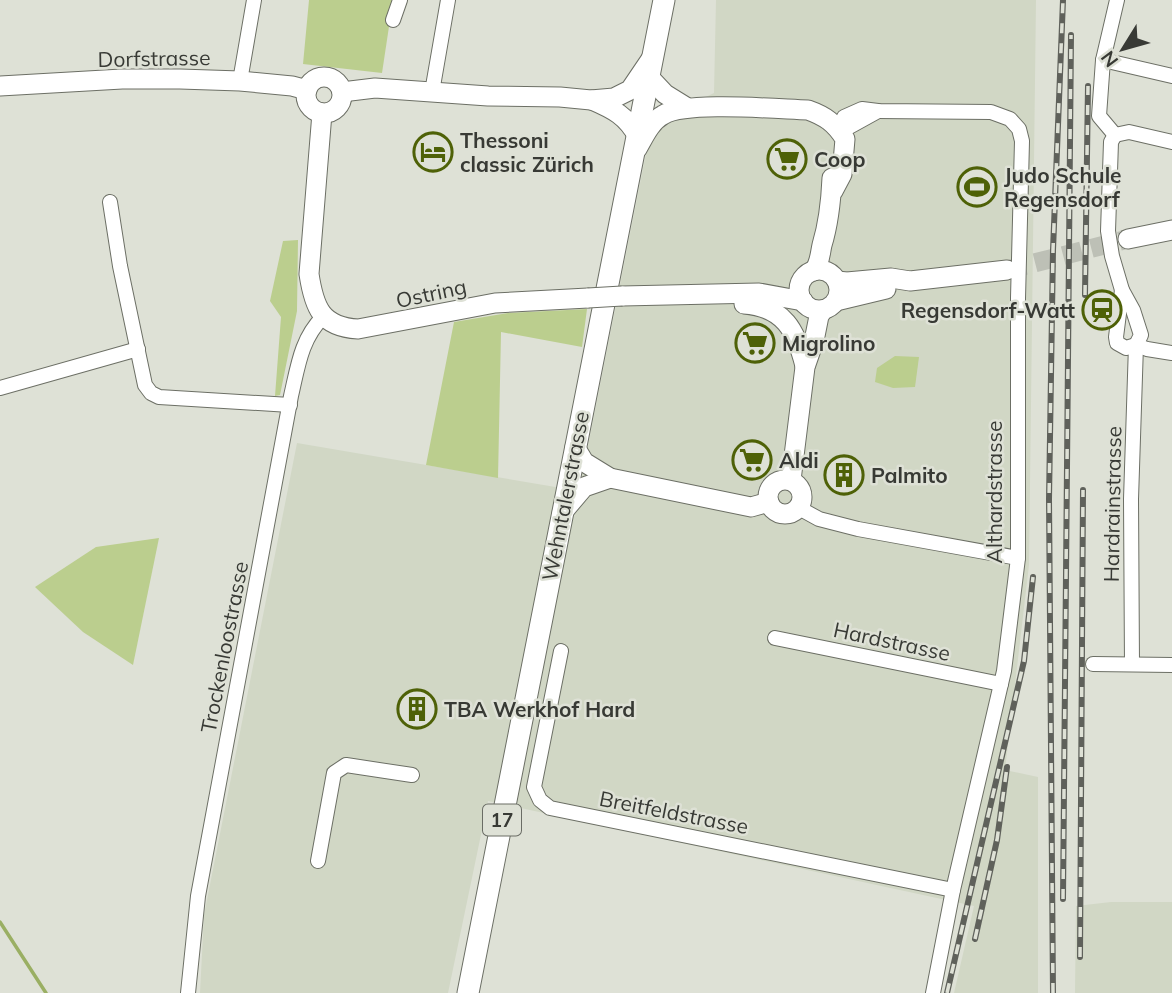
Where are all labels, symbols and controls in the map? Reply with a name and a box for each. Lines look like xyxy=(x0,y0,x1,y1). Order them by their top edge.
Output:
north arrow xyxy=(1088,14,1158,84)
street label: Dorfstrasse xyxy=(97,44,211,72)
text: N xyxy=(1096,46,1123,72)
place label: Thessoni classic Zürich xyxy=(460,127,594,177)
hotel icon: Thessoni classic Zürich xyxy=(412,131,454,173)
supermarket icon: Coop xyxy=(766,138,808,180)
place label: Coop xyxy=(814,146,866,172)
place label: Judo Schule Regensdorf xyxy=(1004,162,1122,212)
sports icon: Judo Schule Regensdorf xyxy=(956,166,998,208)
street label: Ostring xyxy=(393,273,469,313)
station icon: Regensdorf-Watt xyxy=(1081,289,1123,331)
place label: Regensdorf-Watt xyxy=(901,297,1075,323)
supermarket icon: Migrolino xyxy=(734,322,776,364)
place label: Migrolino xyxy=(782,330,875,356)
street label: Wehntalerstrasse xyxy=(536,409,594,583)
street label: Althardstrasse xyxy=(981,421,1007,563)
street label: Hardrainstrasse xyxy=(1098,426,1126,582)
supermarket icon: Aldi xyxy=(731,439,773,481)
place label: Aldi xyxy=(779,447,819,473)
building icon: Palmito xyxy=(823,454,865,496)
place label: Palmito xyxy=(871,462,948,488)
street label: Trockenloostrasse xyxy=(195,559,253,735)
street label: Hardstrasse xyxy=(831,616,953,666)
building icon: TBA Werkhof Hard xyxy=(396,688,438,730)
place label: TBA Werkhof Hard xyxy=(444,696,635,722)
street label: Breitfeldstrasse xyxy=(597,785,751,839)
road number: 17 xyxy=(483,804,521,835)

